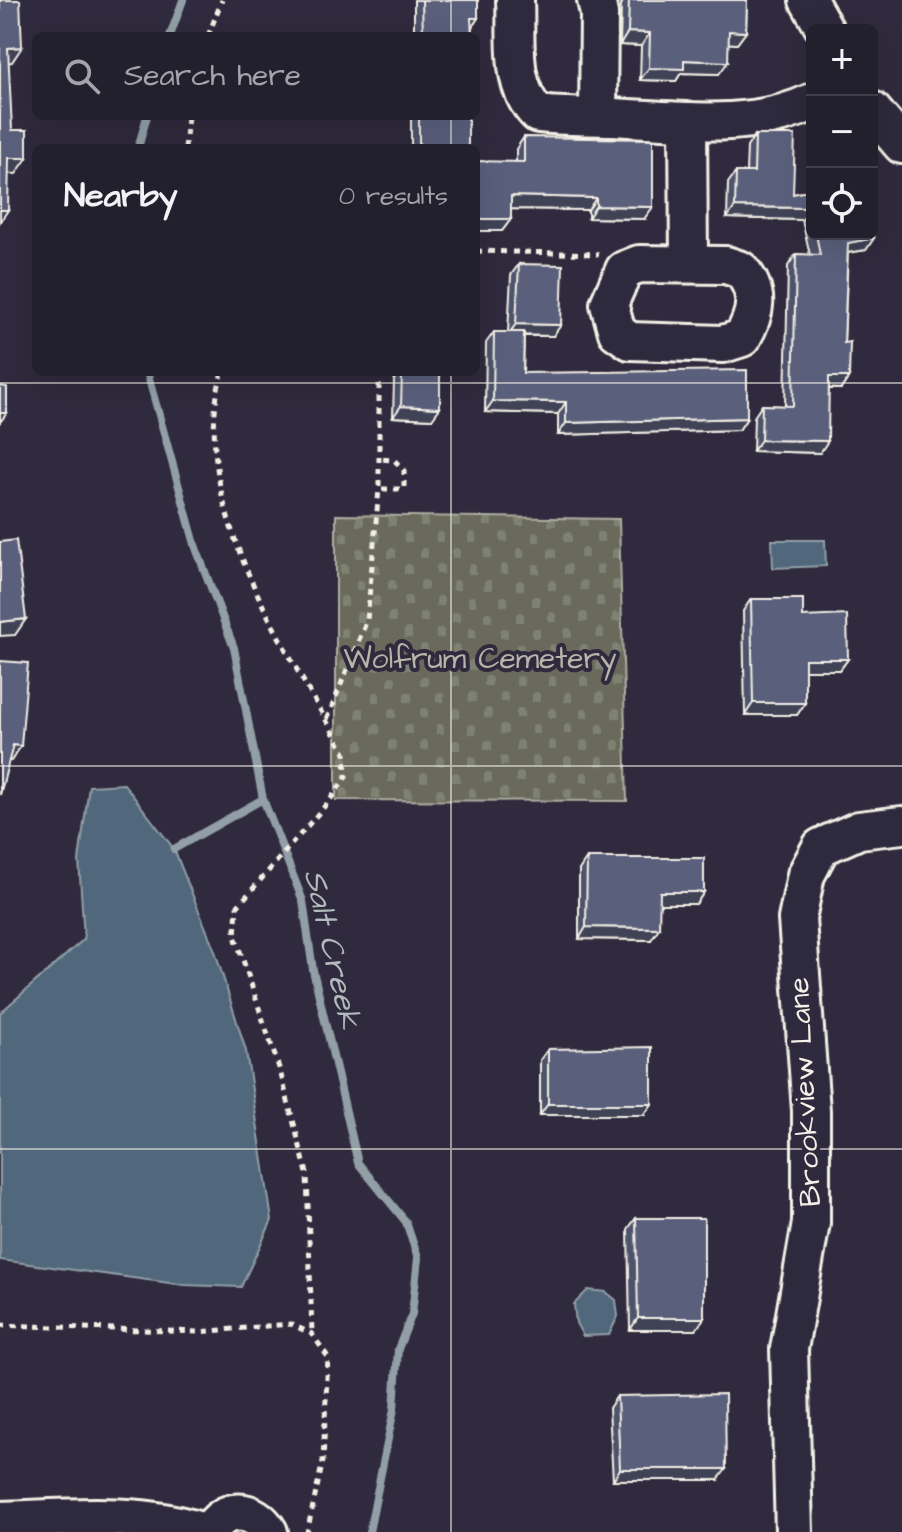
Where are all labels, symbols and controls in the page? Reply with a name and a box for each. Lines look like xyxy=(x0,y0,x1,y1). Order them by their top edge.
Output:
map controls xyxy=(806,24,878,240)
button: + xyxy=(806,24,878,96)
search box xyxy=(32,32,480,120)
icon: search xyxy=(60,54,104,98)
text: Search here xyxy=(124,55,301,97)
button: − xyxy=(806,96,878,168)
button: locate xyxy=(806,168,878,240)
text: Nearby xyxy=(64,172,178,220)
text: 0 results xyxy=(339,178,448,214)
park label: Wolfrum Cemetery xyxy=(343,638,617,681)
water label: Salt Creek xyxy=(292,865,372,1034)
street label: Brookview Lane xyxy=(778,976,832,1208)

